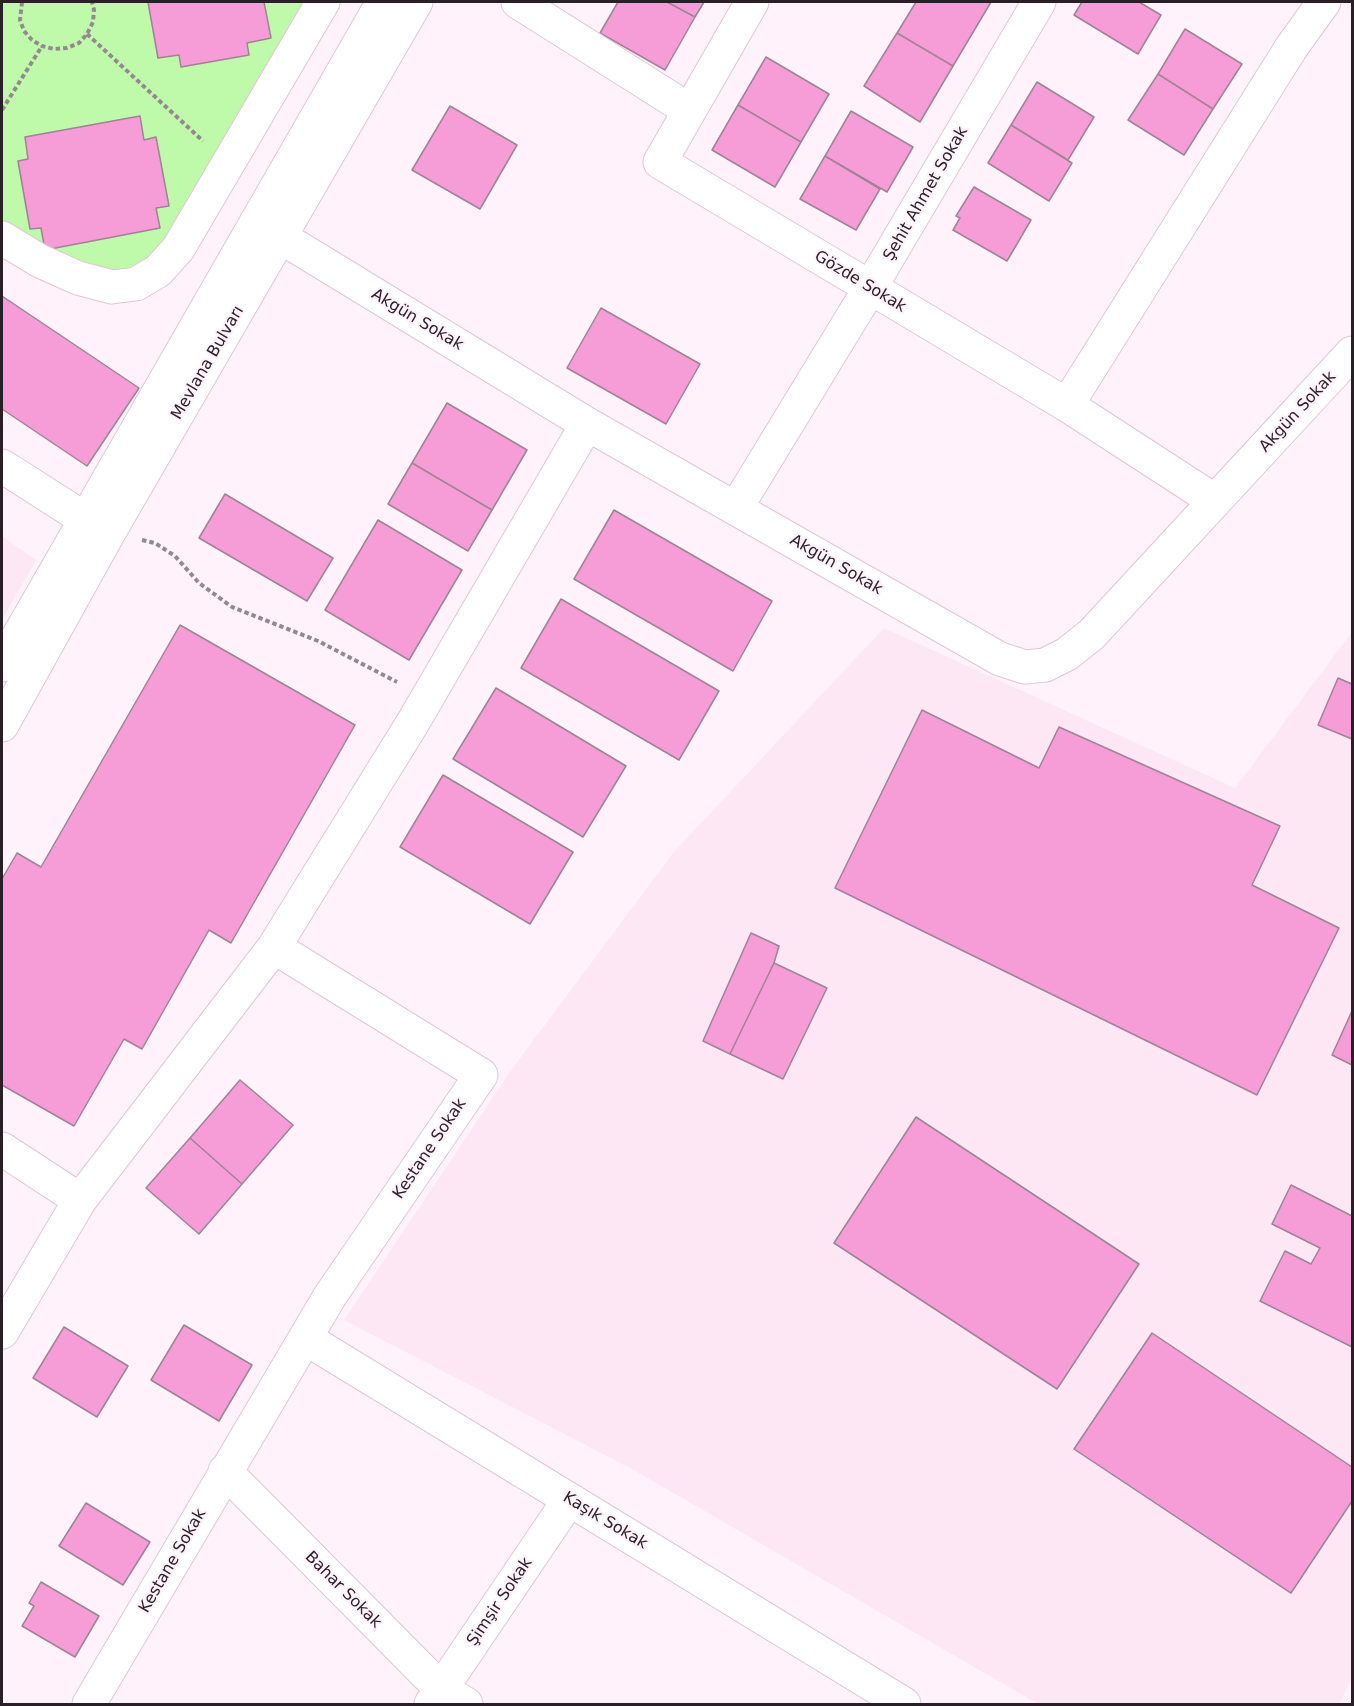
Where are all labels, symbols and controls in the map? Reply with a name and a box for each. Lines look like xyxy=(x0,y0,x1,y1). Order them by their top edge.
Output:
street label: Şehit Ahmet Sokak xyxy=(880,123,972,265)
street label: Gözde Sokak xyxy=(811,247,909,317)
street label: Akgün Sokak xyxy=(368,285,466,355)
street label: Mevlana Bulvarı xyxy=(168,303,248,423)
street label: Akgün Sokak xyxy=(1256,368,1340,456)
street label: Akgün Sokak xyxy=(786,531,886,599)
street label: Kestane Sokak xyxy=(389,1095,471,1203)
street label: Kaşık Sokak xyxy=(559,1488,651,1554)
street label: Kestane Sokak xyxy=(135,1506,211,1616)
street label: Bahar Sokak xyxy=(301,1548,385,1632)
street label: Şimşir Sokak xyxy=(463,1554,537,1650)

